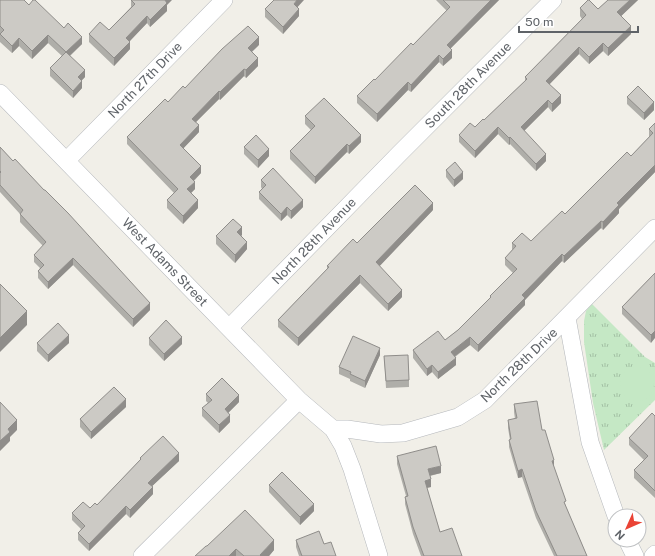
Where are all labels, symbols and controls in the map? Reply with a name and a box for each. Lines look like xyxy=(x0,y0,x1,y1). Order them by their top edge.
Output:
scale bar xyxy=(519,8,638,34)
text: 50 m xyxy=(525,15,553,29)
street label: North 27th Drive xyxy=(105,39,185,121)
street label: South 28th Avenue xyxy=(422,39,514,131)
street label: North 28th Avenue xyxy=(269,195,359,287)
street label: West Adams Street xyxy=(119,215,211,309)
street label: North 28th Drive xyxy=(478,325,560,405)
north arrow xyxy=(607,508,647,548)
text: N xyxy=(613,528,627,542)

